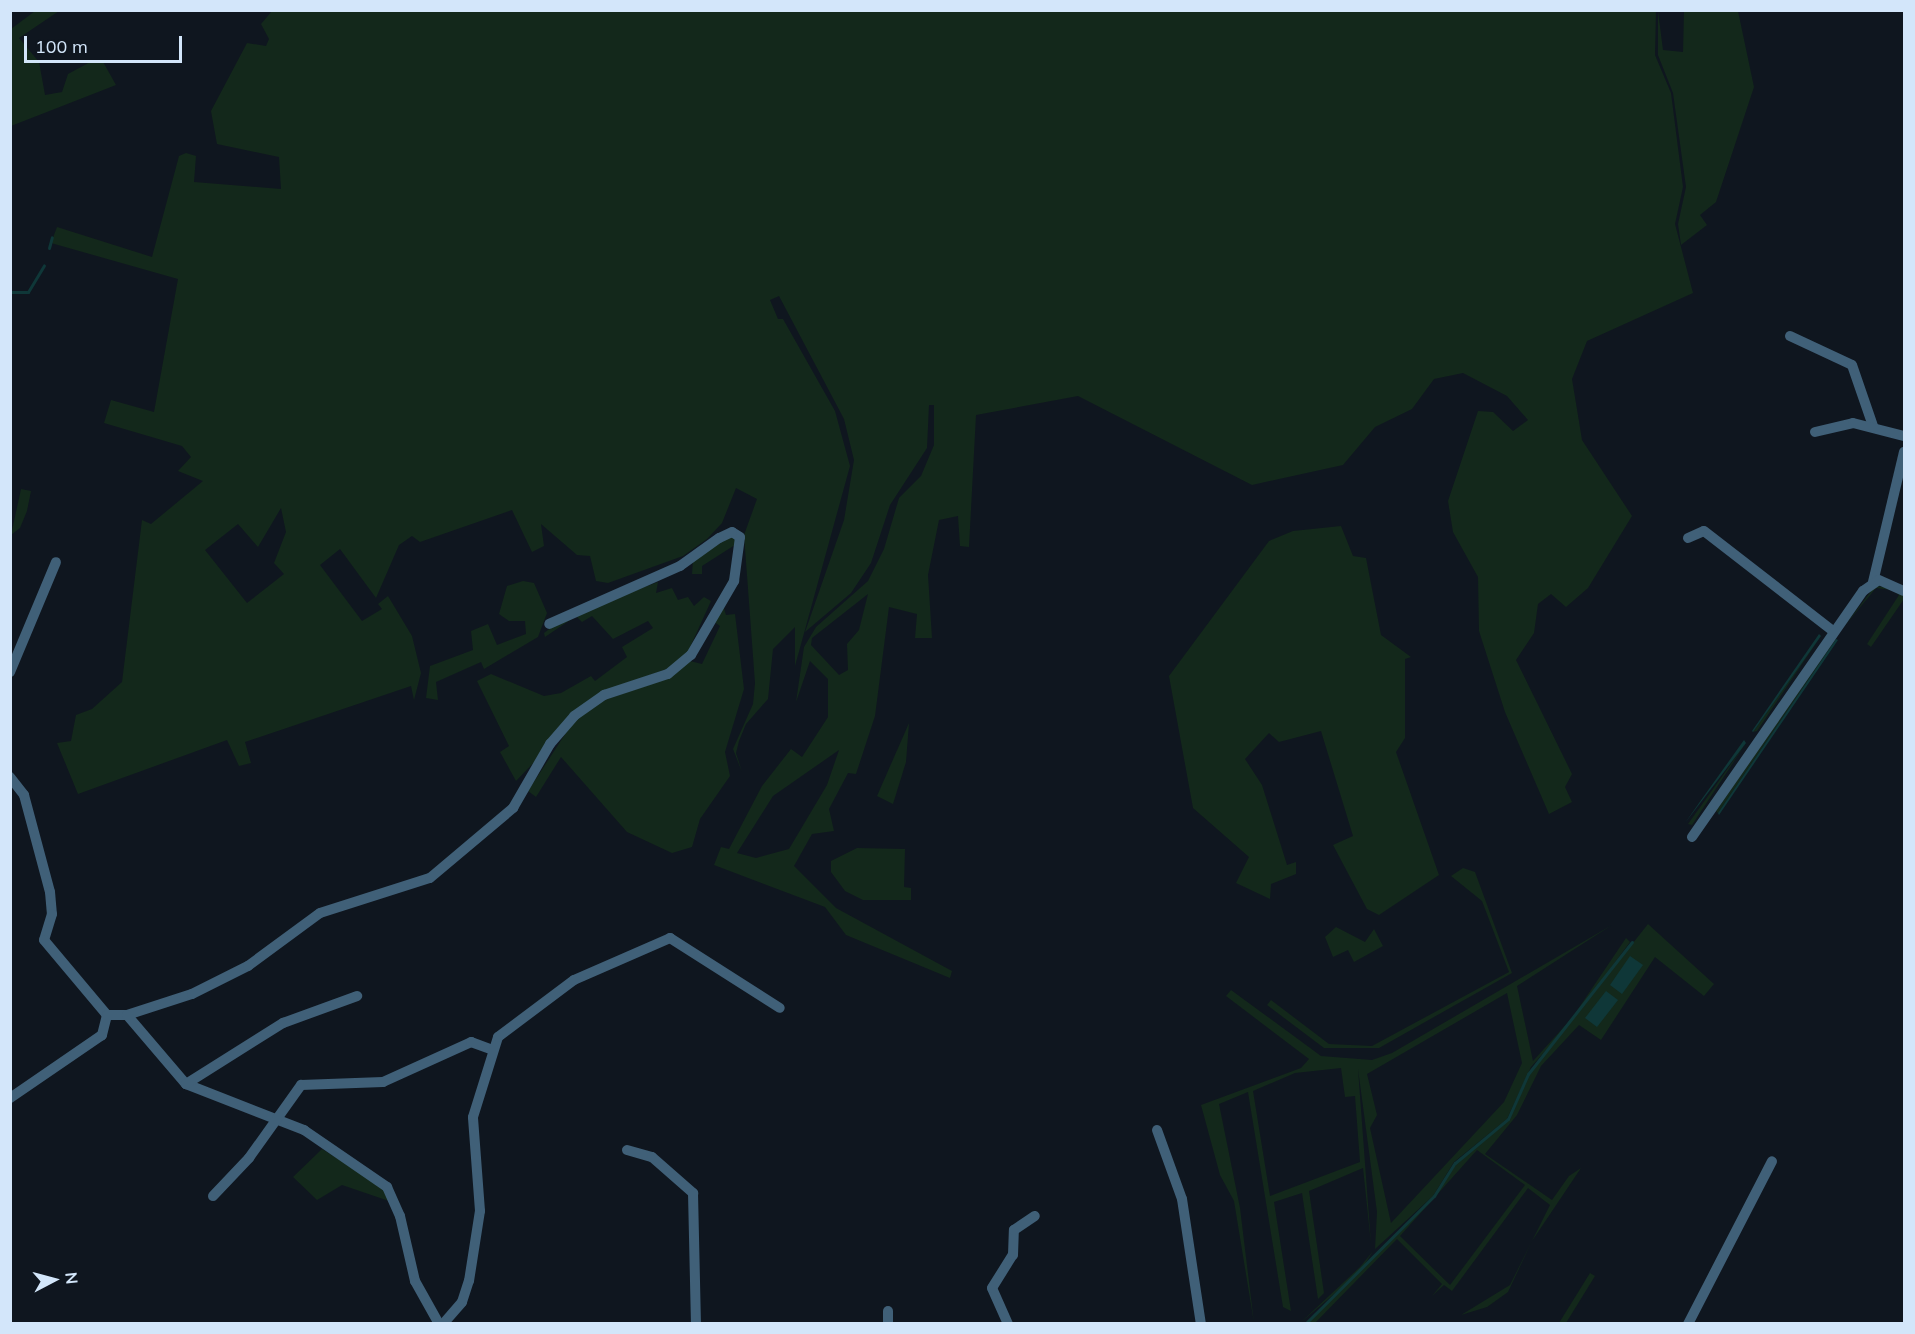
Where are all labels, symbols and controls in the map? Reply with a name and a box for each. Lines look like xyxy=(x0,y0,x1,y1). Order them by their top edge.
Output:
scale bar xyxy=(27,24,184,62)
text: 100 m xyxy=(35,35,88,58)
north arrow xyxy=(24,1250,84,1310)
text: N xyxy=(61,1271,82,1285)

